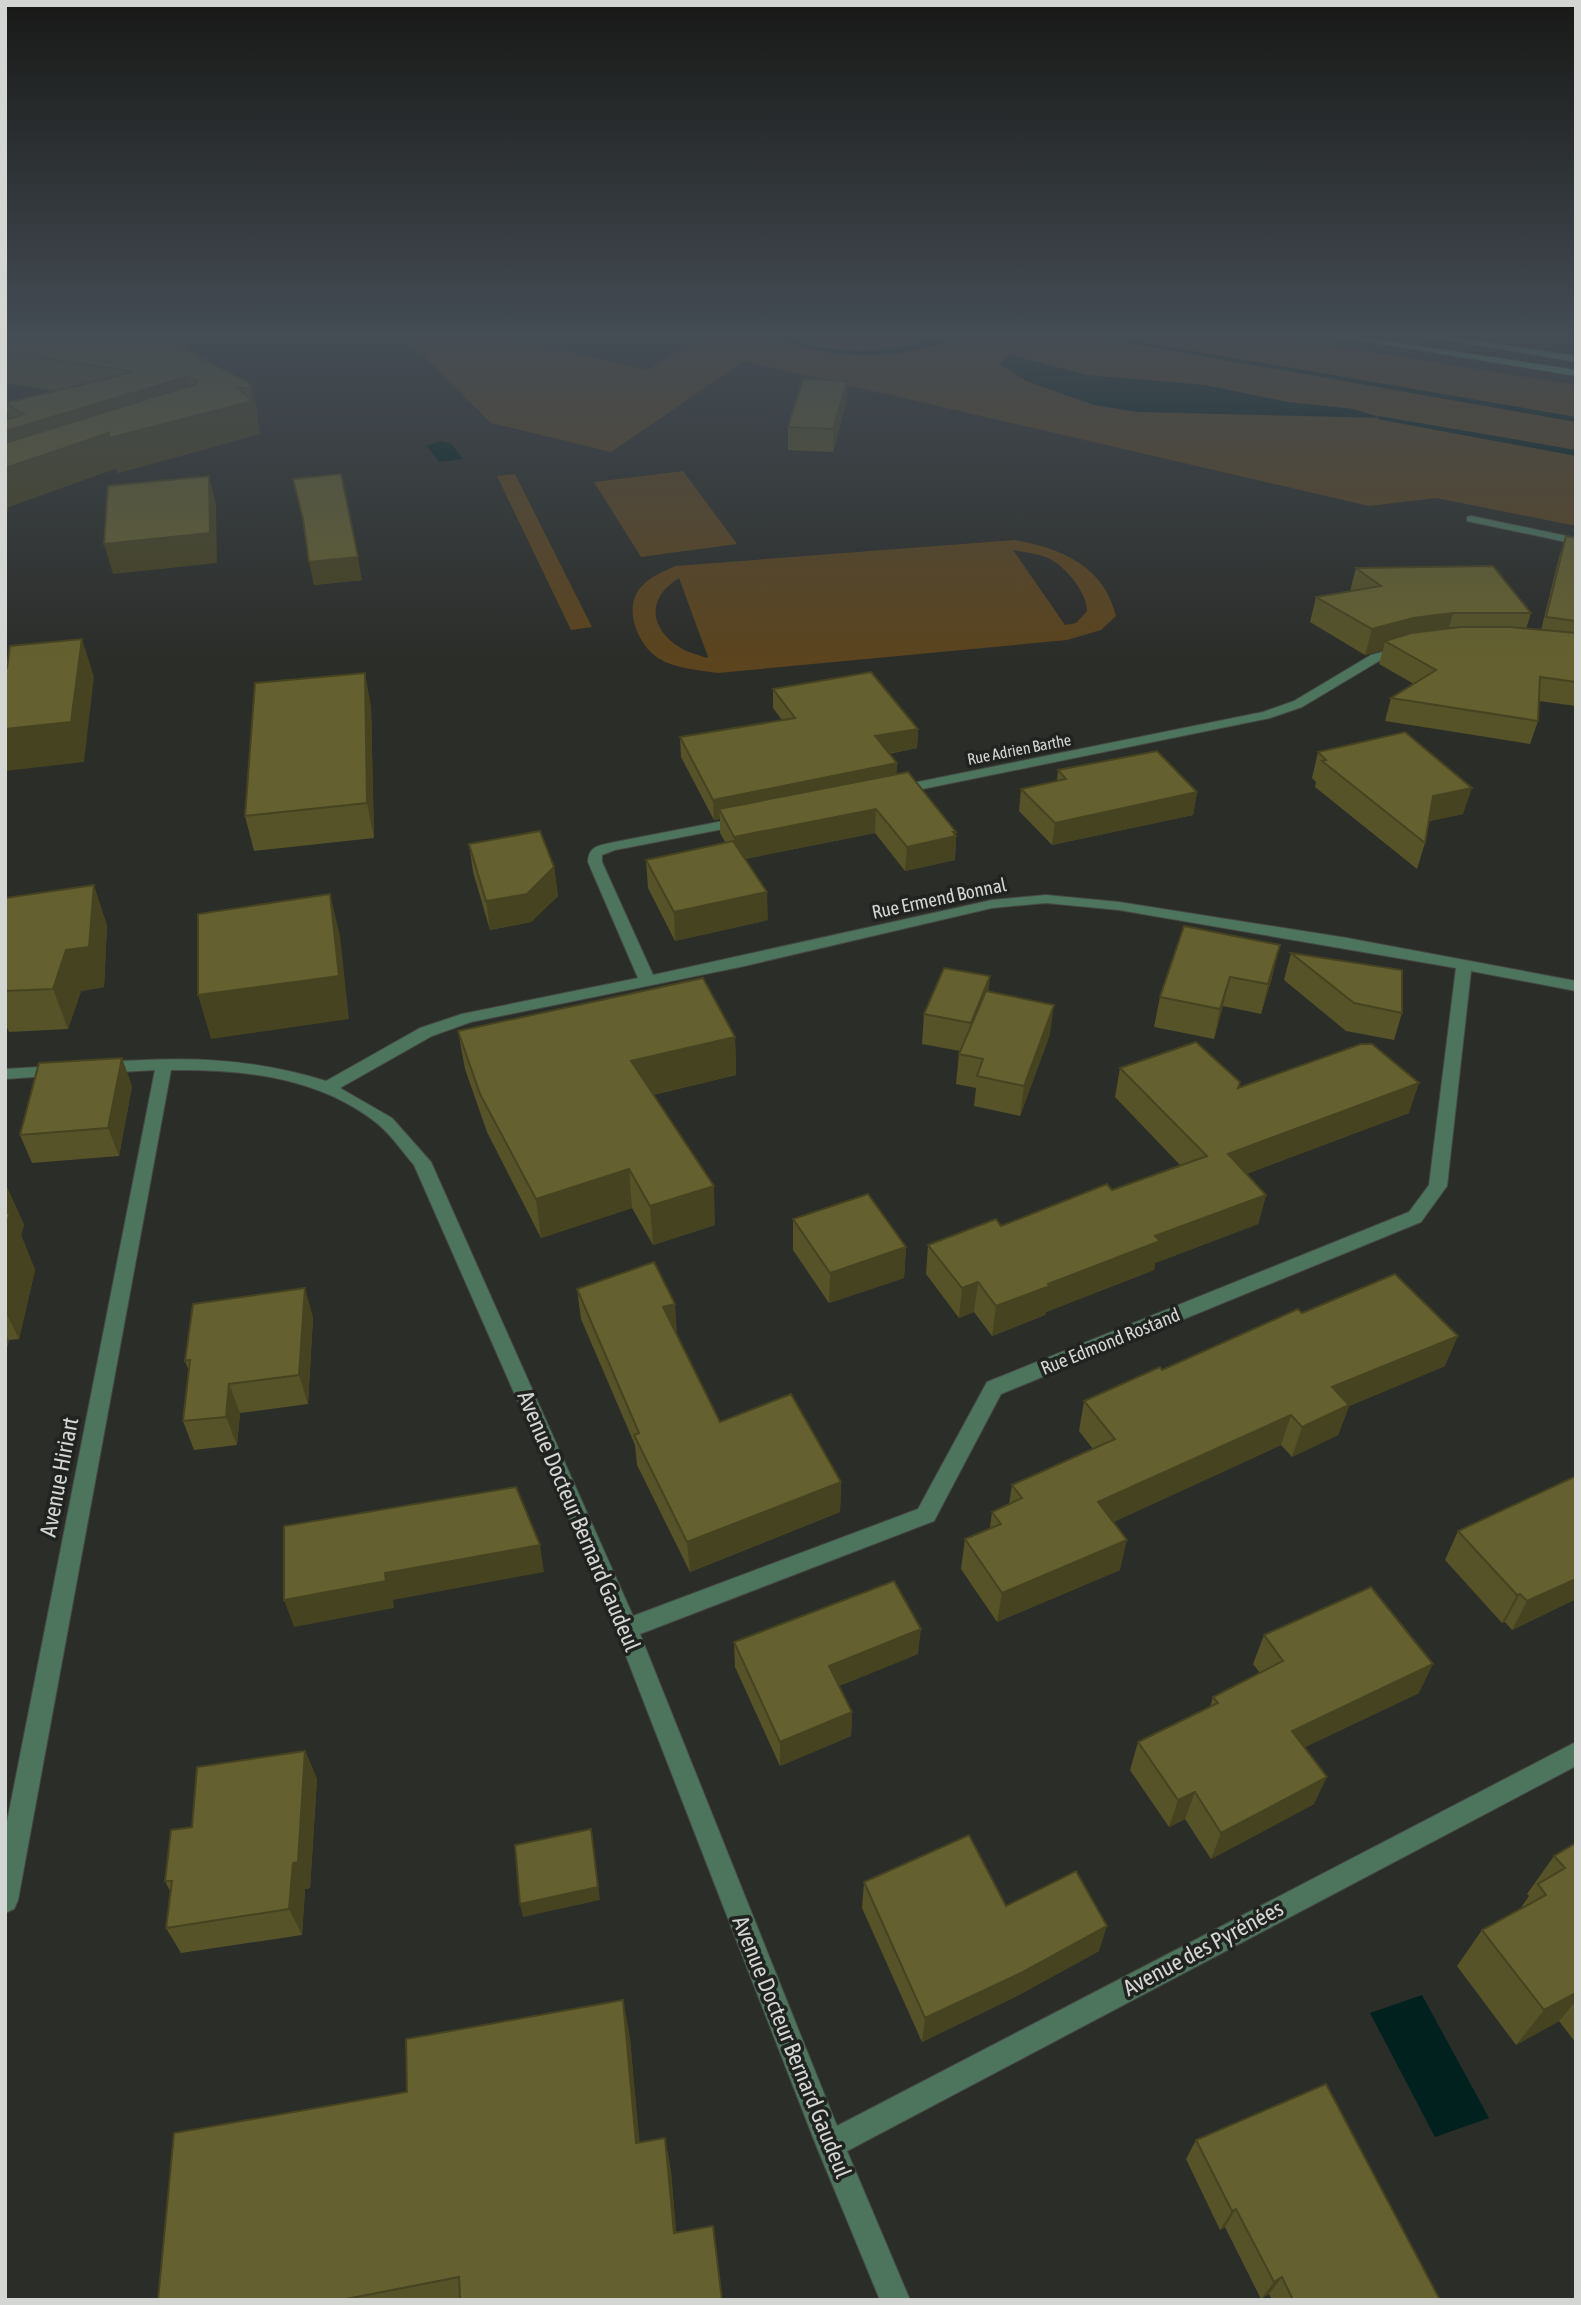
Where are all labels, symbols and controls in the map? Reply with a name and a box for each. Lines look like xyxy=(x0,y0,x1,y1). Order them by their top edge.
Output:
street label: Rue Adrien Barthe xyxy=(966,730,1072,768)
street label: Rue Ermend Bonnal xyxy=(870,873,1008,923)
street label: Rue Edmond Rostand xyxy=(1037,1303,1183,1379)
street label: Avenue Docteur Bernard Gaudeul xyxy=(512,1387,646,1655)
street label: Avenue Hiriart xyxy=(35,1415,83,1539)
street label: Avenue des Pyrénées xyxy=(1119,1895,1287,2001)
street label: Avenue Docteur Bernard Gaudeul xyxy=(727,1912,857,2182)

